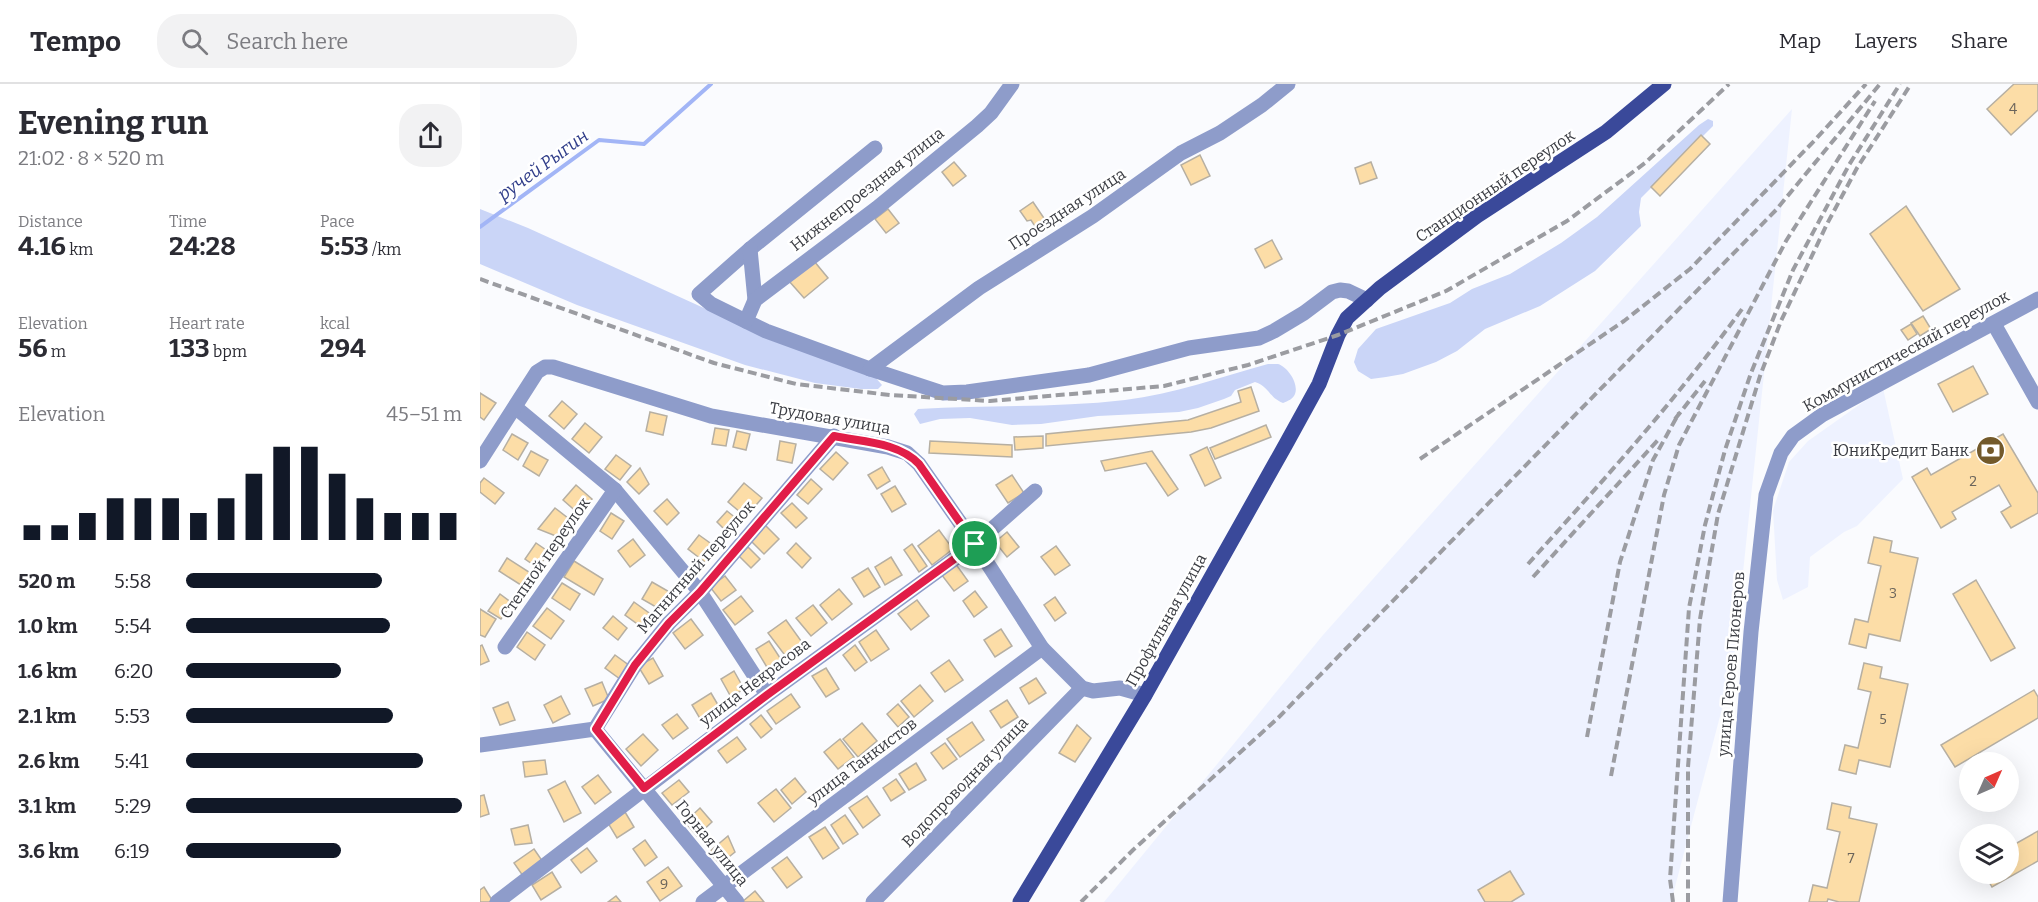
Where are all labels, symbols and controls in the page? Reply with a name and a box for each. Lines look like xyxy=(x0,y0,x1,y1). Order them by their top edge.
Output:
search box xyxy=(157,14,577,68)
text: Tempo xyxy=(30,25,121,58)
icon: search xyxy=(178,25,211,58)
text: Search here xyxy=(226,28,348,55)
text: Map xyxy=(1779,28,1821,54)
text: Layers xyxy=(1854,28,1918,54)
text: Share xyxy=(1951,28,2008,54)
house number: 4 xyxy=(2009,101,2017,118)
text: Evening run xyxy=(18,103,208,143)
button: share xyxy=(399,104,462,167)
street label: Нижнепроездная улица xyxy=(786,123,948,255)
water label: ручей Рыгин xyxy=(492,125,593,206)
street label: Станционный переулок xyxy=(1412,125,1579,246)
text: 21:02 · 8 × 520 m xyxy=(18,146,164,170)
street label: Проездная улица xyxy=(1005,164,1129,254)
text: Distance xyxy=(18,212,83,231)
text: Time xyxy=(169,212,207,231)
text: Pace xyxy=(320,212,355,231)
text: 4.16 xyxy=(18,231,66,262)
text: 24:28 xyxy=(169,231,236,262)
text: 5:53 xyxy=(320,231,369,262)
text: km xyxy=(66,240,93,259)
text: /km xyxy=(369,240,401,259)
street label: Коммунистический переулок xyxy=(1800,286,2013,416)
text: Elevation xyxy=(18,314,88,333)
text: Heart rate xyxy=(169,314,245,333)
text: kcal xyxy=(320,314,350,333)
text: 56 xyxy=(18,333,48,364)
text: 133 xyxy=(169,333,210,364)
text: 294 xyxy=(320,333,366,364)
text: m xyxy=(48,342,66,361)
text: bpm xyxy=(210,342,247,361)
street label: Трудовая улица xyxy=(768,398,892,438)
text: Elevation xyxy=(18,402,105,426)
text: 45–51 m xyxy=(386,402,462,426)
bank icon: ЮниКредит Банк xyxy=(1974,434,2006,466)
place label: ЮниКредит Банк xyxy=(1833,441,1970,460)
house number: 2 xyxy=(1969,473,1977,490)
street label: Степной переулок xyxy=(496,493,594,622)
street label: Магнитный переулок xyxy=(633,496,759,637)
pin xyxy=(949,518,1000,569)
icon: arrive xyxy=(958,527,991,560)
street label: Профильная улица xyxy=(1122,550,1211,690)
text: 520 m xyxy=(18,569,75,593)
text: 5:58 xyxy=(114,569,152,593)
street label: улица Героев Пионеров xyxy=(1713,571,1749,758)
house number: 3 xyxy=(1889,585,1897,602)
text: 1.0 km xyxy=(18,614,78,638)
text: 5:54 xyxy=(114,614,151,638)
street label: улица Некрасова xyxy=(695,634,814,730)
text: 1.6 km xyxy=(18,659,77,683)
text: 6:20 xyxy=(114,659,154,683)
text: 2.1 km xyxy=(18,704,76,728)
text: 5:53 xyxy=(114,704,151,728)
house number: 5 xyxy=(1879,711,1887,728)
street label: Водопроводная улица xyxy=(898,713,1032,851)
street label: улица Танкистов xyxy=(803,714,920,809)
text: 2.6 km xyxy=(18,749,80,773)
text: 5:41 xyxy=(114,749,149,773)
north arrow xyxy=(1959,752,2019,812)
map controls xyxy=(1959,752,2019,884)
text: 3.1 km xyxy=(18,794,76,818)
text: 5:29 xyxy=(114,794,152,818)
street label: Горная улица xyxy=(672,796,753,890)
button: layers xyxy=(1959,824,2019,884)
text: 3.6 km xyxy=(18,839,79,863)
text: 6:19 xyxy=(114,839,150,863)
house number: 7 xyxy=(1847,850,1855,867)
house number: 9 xyxy=(660,876,668,893)

